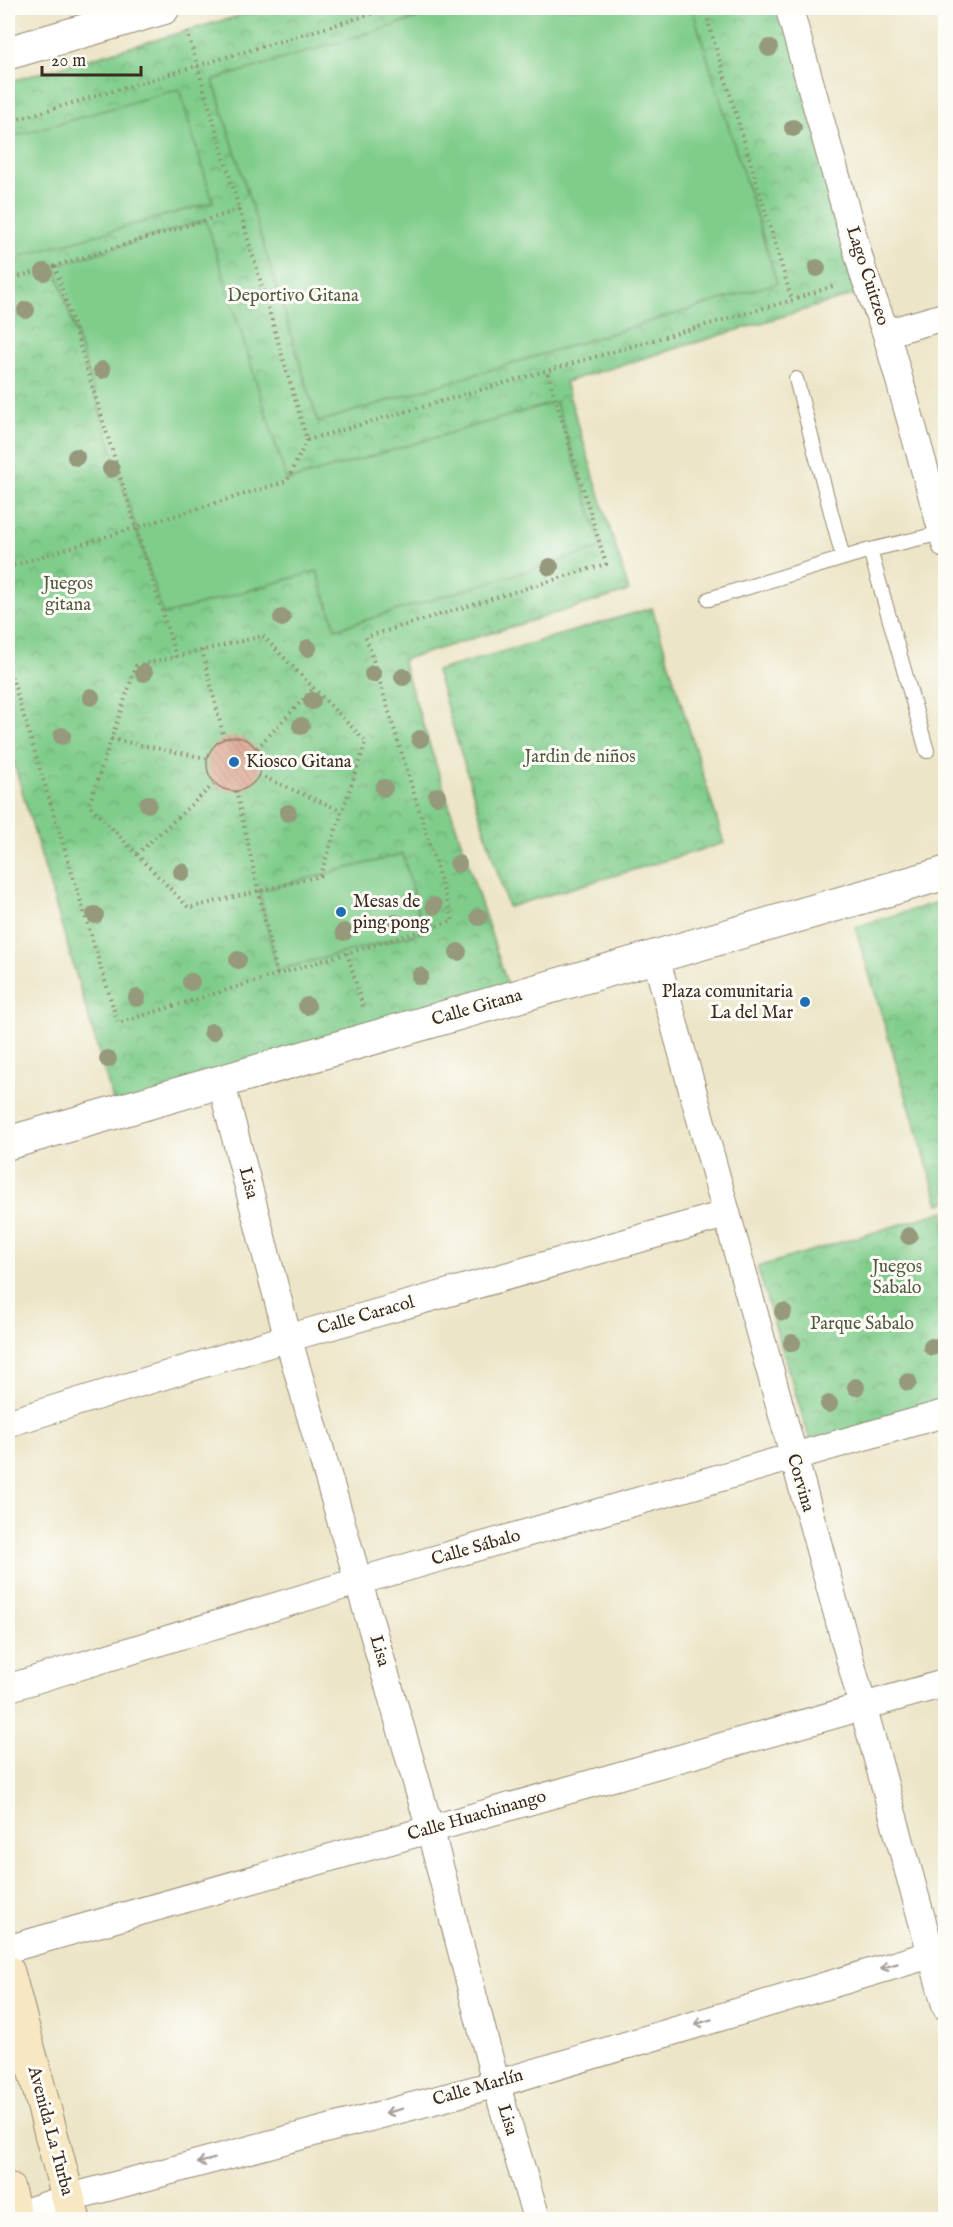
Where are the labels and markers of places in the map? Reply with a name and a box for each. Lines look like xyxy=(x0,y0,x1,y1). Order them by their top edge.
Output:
place label: Kiosco Gitana xyxy=(246,751,352,774)
marker: Kiosco Gitana xyxy=(227,755,241,769)
place label: Mesas de ping pong xyxy=(353,891,430,935)
marker: Mesas de ping pong xyxy=(334,905,348,919)
place label: Plaza comunitaria La del Mar xyxy=(662,981,793,1025)
marker: Plaza comunitaria La del Mar xyxy=(798,995,812,1009)

